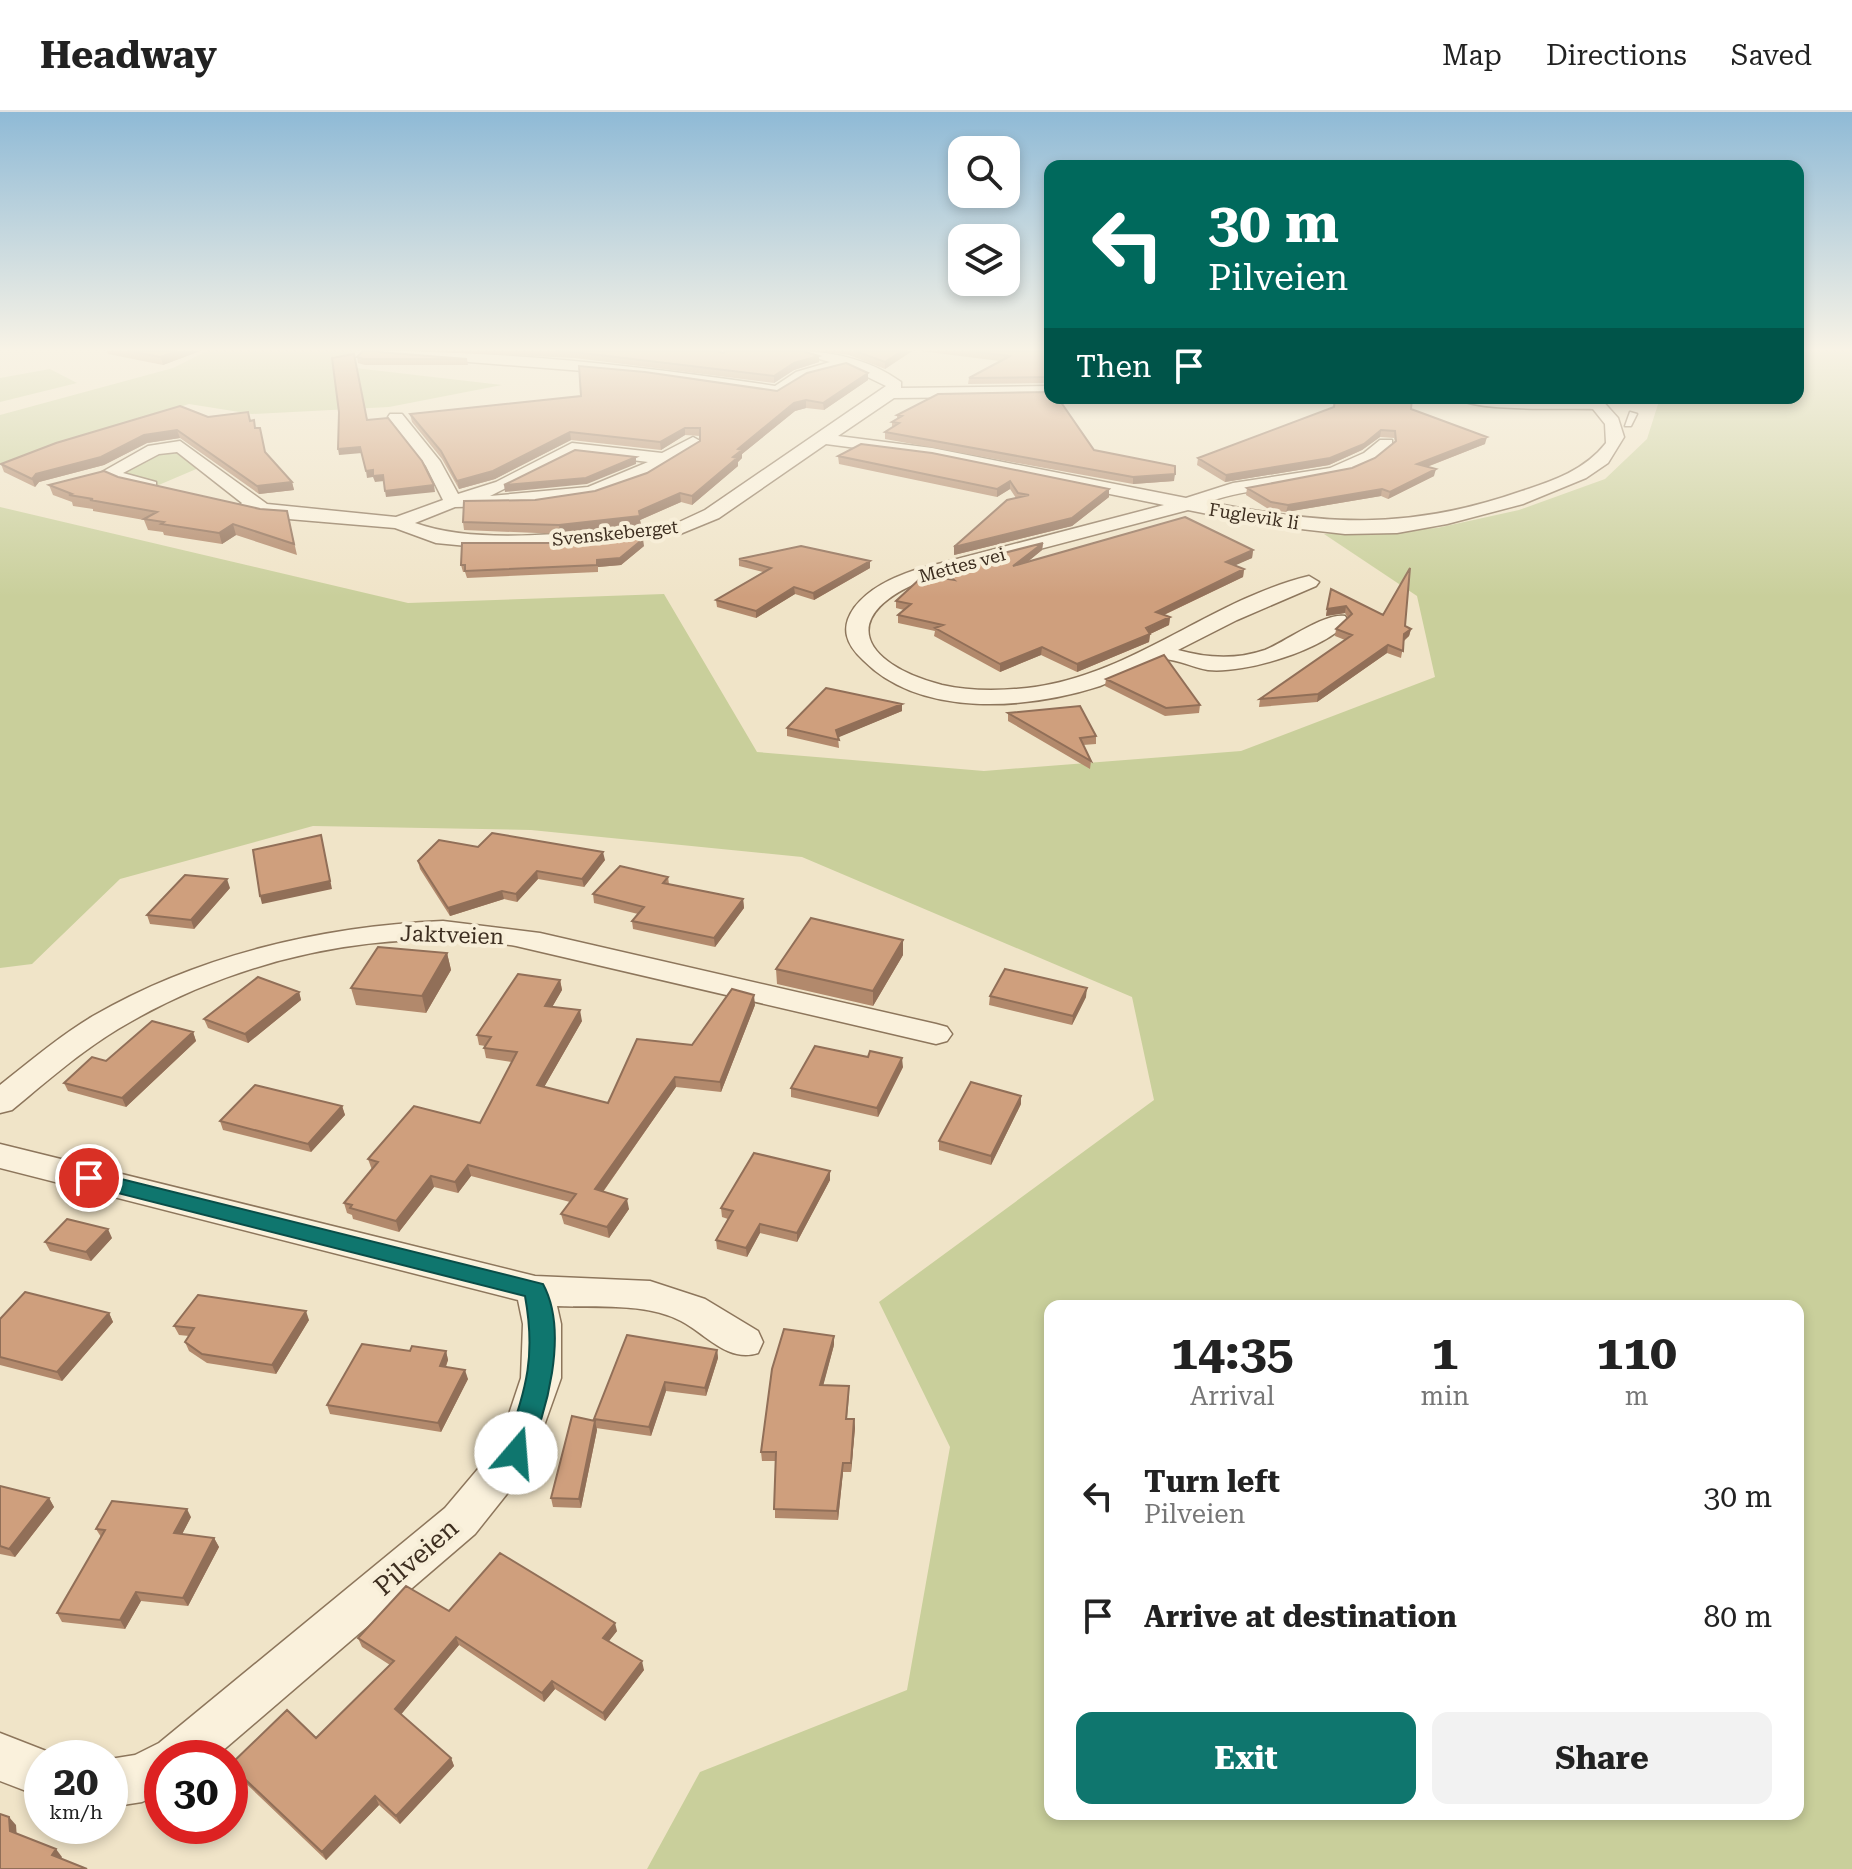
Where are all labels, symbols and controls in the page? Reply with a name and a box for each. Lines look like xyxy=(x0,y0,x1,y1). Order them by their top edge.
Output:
text: Headway xyxy=(40,33,217,77)
text: Map xyxy=(1442,39,1502,72)
text: Directions xyxy=(1546,39,1687,72)
text: Saved xyxy=(1731,39,1812,72)
map controls xyxy=(948,136,1020,296)
button: search xyxy=(948,136,1020,208)
text: 30 m xyxy=(1208,190,1339,256)
icon: left xyxy=(1076,192,1180,296)
button: layers xyxy=(948,224,1020,296)
text: Pilveien xyxy=(1208,257,1348,299)
icon: arrive xyxy=(1167,344,1211,388)
text: Then xyxy=(1076,349,1151,384)
street label: Fuglevik li xyxy=(1207,499,1301,534)
street label: Svenskeberget xyxy=(551,516,679,550)
street label: Mettes vei xyxy=(916,543,1008,587)
street label: Jaktveien xyxy=(400,921,504,949)
pin xyxy=(55,1144,123,1212)
icon: arrive xyxy=(67,1156,111,1200)
text: 14:35 xyxy=(1171,1325,1294,1381)
text: 1 xyxy=(1431,1325,1458,1381)
text: 110 xyxy=(1596,1325,1677,1381)
text: Arrival xyxy=(1190,1381,1275,1411)
text: min xyxy=(1421,1381,1469,1411)
text: m xyxy=(1625,1381,1649,1411)
position arrow xyxy=(474,1411,558,1495)
text: Turn left xyxy=(1144,1464,1280,1499)
icon: left xyxy=(1076,1474,1120,1518)
text: 30 m xyxy=(1703,1479,1772,1514)
text: Pilveien xyxy=(1144,1499,1245,1529)
street label: Pilveien xyxy=(368,1512,464,1602)
icon: arrive xyxy=(1076,1594,1120,1638)
text: Arrive at destination xyxy=(1144,1599,1457,1634)
text: 80 m xyxy=(1703,1599,1772,1634)
button: Exit xyxy=(1076,1712,1416,1804)
button: Share xyxy=(1432,1712,1772,1804)
speed limit sign: 30 xyxy=(144,1740,248,1844)
text: 20 xyxy=(54,1758,98,1805)
text: km/h xyxy=(49,1800,103,1824)

